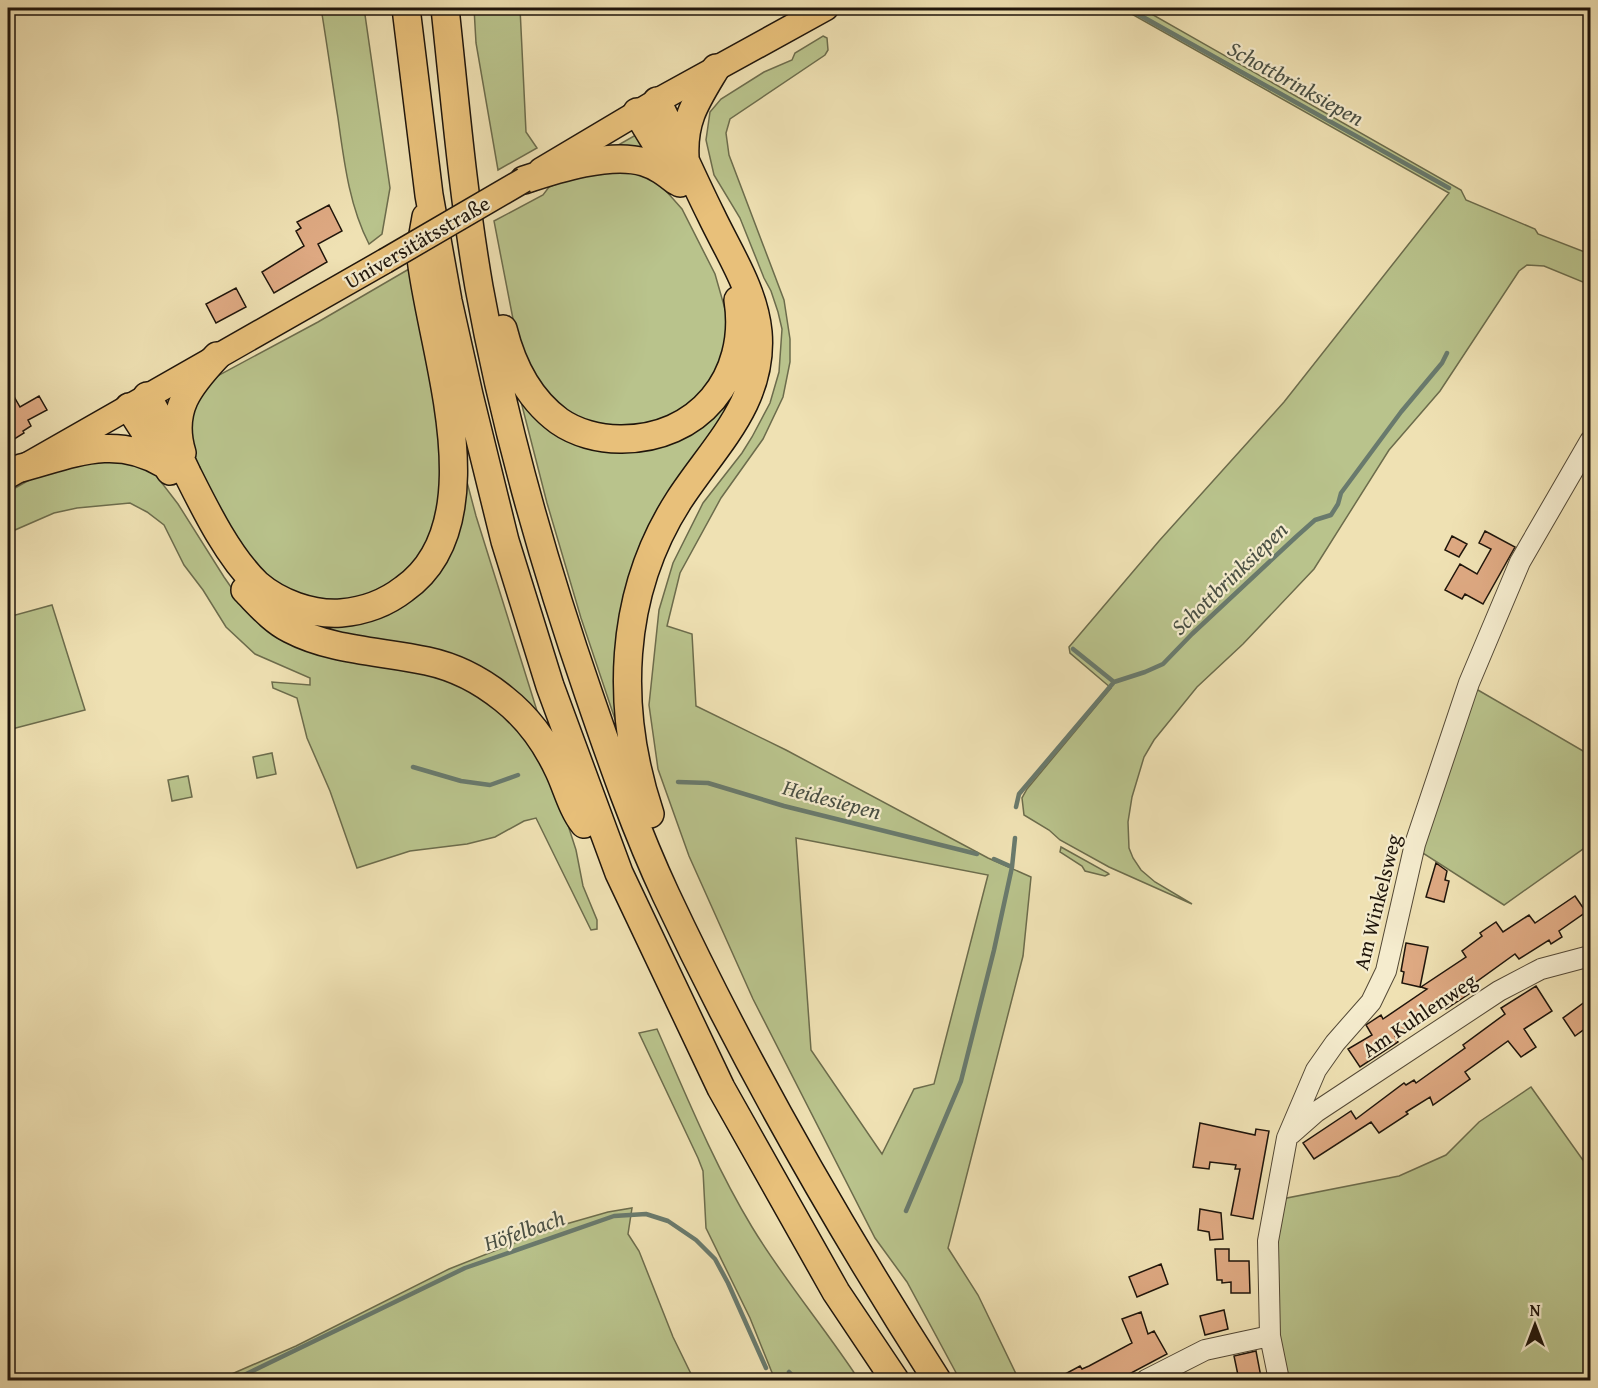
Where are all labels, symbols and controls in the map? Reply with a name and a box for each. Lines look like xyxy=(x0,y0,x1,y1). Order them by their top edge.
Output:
water label: Schottbrinksiepen xyxy=(1222,32,1370,134)
street label: Universitätsstraße xyxy=(338,188,496,296)
water label: Schottbrinksiepen xyxy=(1163,514,1295,642)
water label: Heidesiepen xyxy=(778,770,885,827)
street label: Am Winkelsweg xyxy=(1345,830,1409,973)
street label: Am Kuhlenweg xyxy=(1355,965,1483,1065)
water label: Höfelbach xyxy=(478,1201,569,1259)
north arrow xyxy=(1505,1295,1565,1355)
text: N xyxy=(1530,1298,1541,1322)

